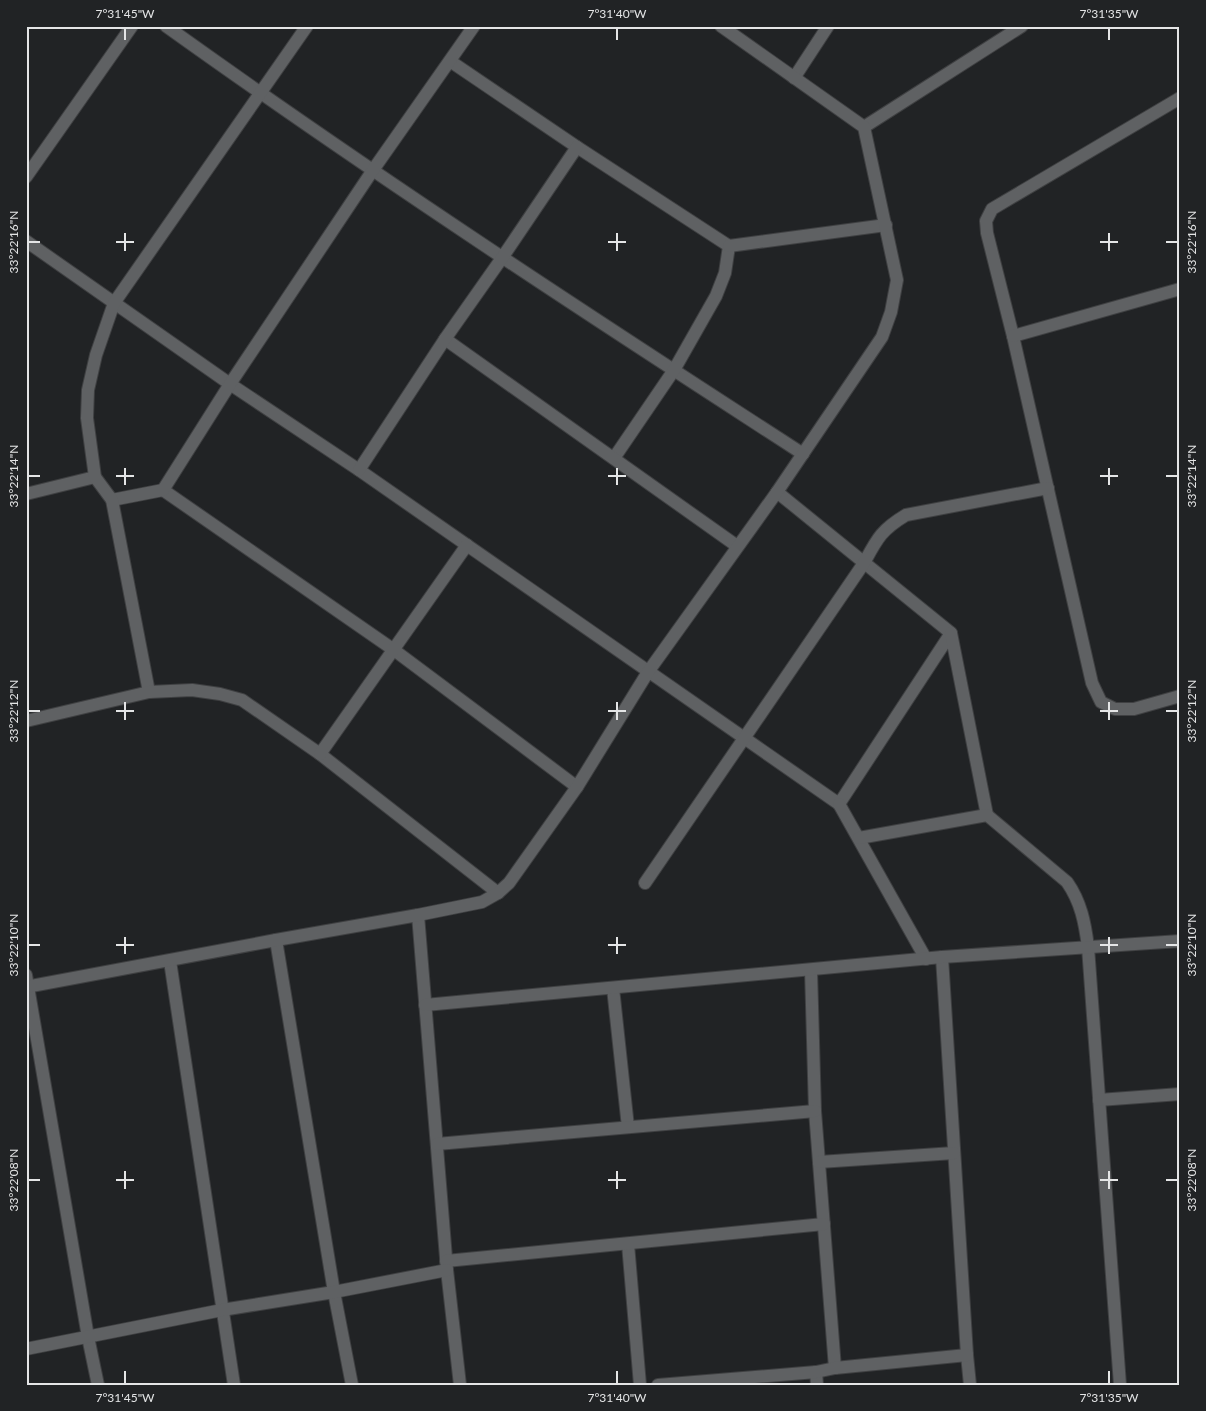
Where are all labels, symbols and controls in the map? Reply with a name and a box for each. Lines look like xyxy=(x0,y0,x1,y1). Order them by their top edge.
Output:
text: 7°31'45"W xyxy=(95,6,155,21)
text: 7°31'40"W xyxy=(587,6,647,21)
text: 7°31'35"W xyxy=(1079,6,1139,21)
text: 33°22'16"N xyxy=(6,211,21,273)
text: 33°22'16"N xyxy=(1184,211,1199,273)
text: 33°22'14"N xyxy=(6,445,21,507)
text: 33°22'14"N xyxy=(1184,445,1199,507)
text: 33°22'12"N xyxy=(6,680,21,742)
text: 33°22'12"N xyxy=(1184,680,1199,742)
text: 33°22'10"N xyxy=(6,914,21,976)
text: 33°22'10"N xyxy=(1184,914,1199,976)
text: 33°22'08"N xyxy=(6,1149,21,1211)
text: 33°22'08"N xyxy=(1184,1149,1199,1211)
text: 7°31'45"W xyxy=(95,1390,155,1405)
text: 7°31'40"W xyxy=(587,1390,647,1405)
text: 7°31'35"W xyxy=(1079,1390,1139,1405)

